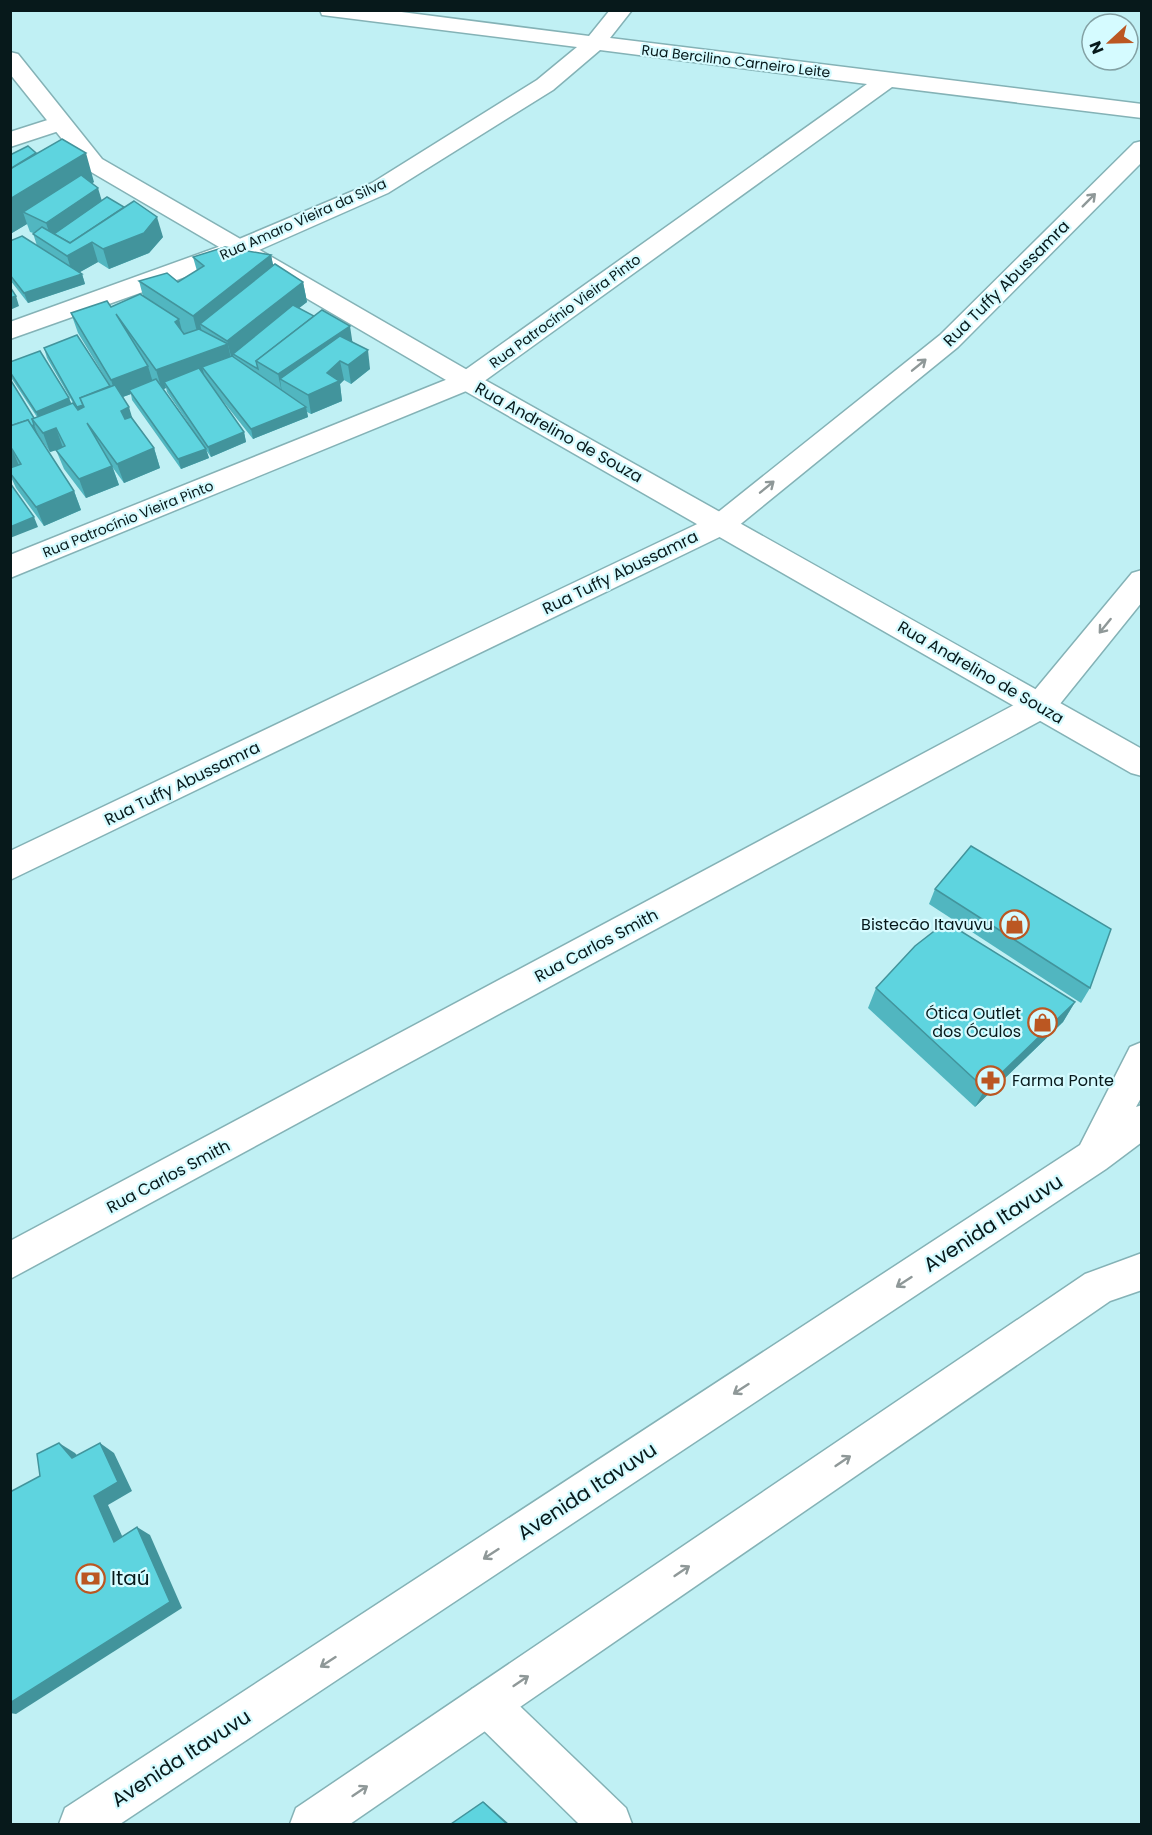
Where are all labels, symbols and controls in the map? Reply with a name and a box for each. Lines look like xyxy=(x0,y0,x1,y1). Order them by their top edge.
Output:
north arrow xyxy=(1080,12,1140,72)
text: N xyxy=(1084,38,1109,57)
street label: Rua Bercilino Carneiro Leite xyxy=(640,39,832,83)
street label: Rua Amaro Vieira da Silva xyxy=(216,173,390,265)
one-way arrow xyxy=(1082,193,1097,208)
street label: Rua Tuffy Abussamra xyxy=(938,215,1075,352)
street label: Rua Patrocínio Vieira Pinto xyxy=(485,249,645,373)
one-way arrow xyxy=(911,358,927,371)
street label: Rua Andrelino de Souza xyxy=(471,377,647,488)
street label: Rua Patrocínio Vieira Pinto xyxy=(40,476,216,562)
one-way arrow xyxy=(759,481,775,494)
street label: Rua Tuffy Abussamra xyxy=(539,525,702,620)
street label: Rua Andrelino de Souza xyxy=(893,615,1068,729)
one-way arrow xyxy=(1098,618,1111,634)
street label: Rua Tuffy Abussamra xyxy=(101,736,264,831)
street label: Rua Carlos Smith xyxy=(530,903,662,988)
shop icon: Bistecão Itavuvu xyxy=(998,908,1030,940)
place label: Bistecão Itavuvu xyxy=(861,913,993,936)
place label: Ótica Outlet dos Óculos xyxy=(926,1002,1021,1043)
shop icon: Ótica Outlet dos Óculos xyxy=(1026,1006,1058,1038)
pharmacy icon: Farma Ponte xyxy=(975,1064,1007,1096)
place label: Farma Ponte xyxy=(1012,1069,1114,1092)
street label: Rua Carlos Smith xyxy=(102,1134,234,1219)
street label: Avenida Itavuvu xyxy=(918,1167,1068,1279)
one-way arrow xyxy=(896,1276,912,1288)
one-way arrow xyxy=(733,1384,750,1396)
street label: Avenida Itavuvu xyxy=(512,1435,662,1547)
one-way arrow xyxy=(835,1455,851,1467)
one-way arrow xyxy=(482,1548,499,1561)
bank icon: Itaú xyxy=(74,1562,106,1594)
place label: Itaú xyxy=(111,1564,150,1592)
one-way arrow xyxy=(674,1565,690,1577)
one-way arrow xyxy=(320,1656,337,1668)
one-way arrow xyxy=(513,1675,529,1687)
street label: Avenida Itavuvu xyxy=(106,1702,256,1814)
one-way arrow xyxy=(352,1785,368,1797)

